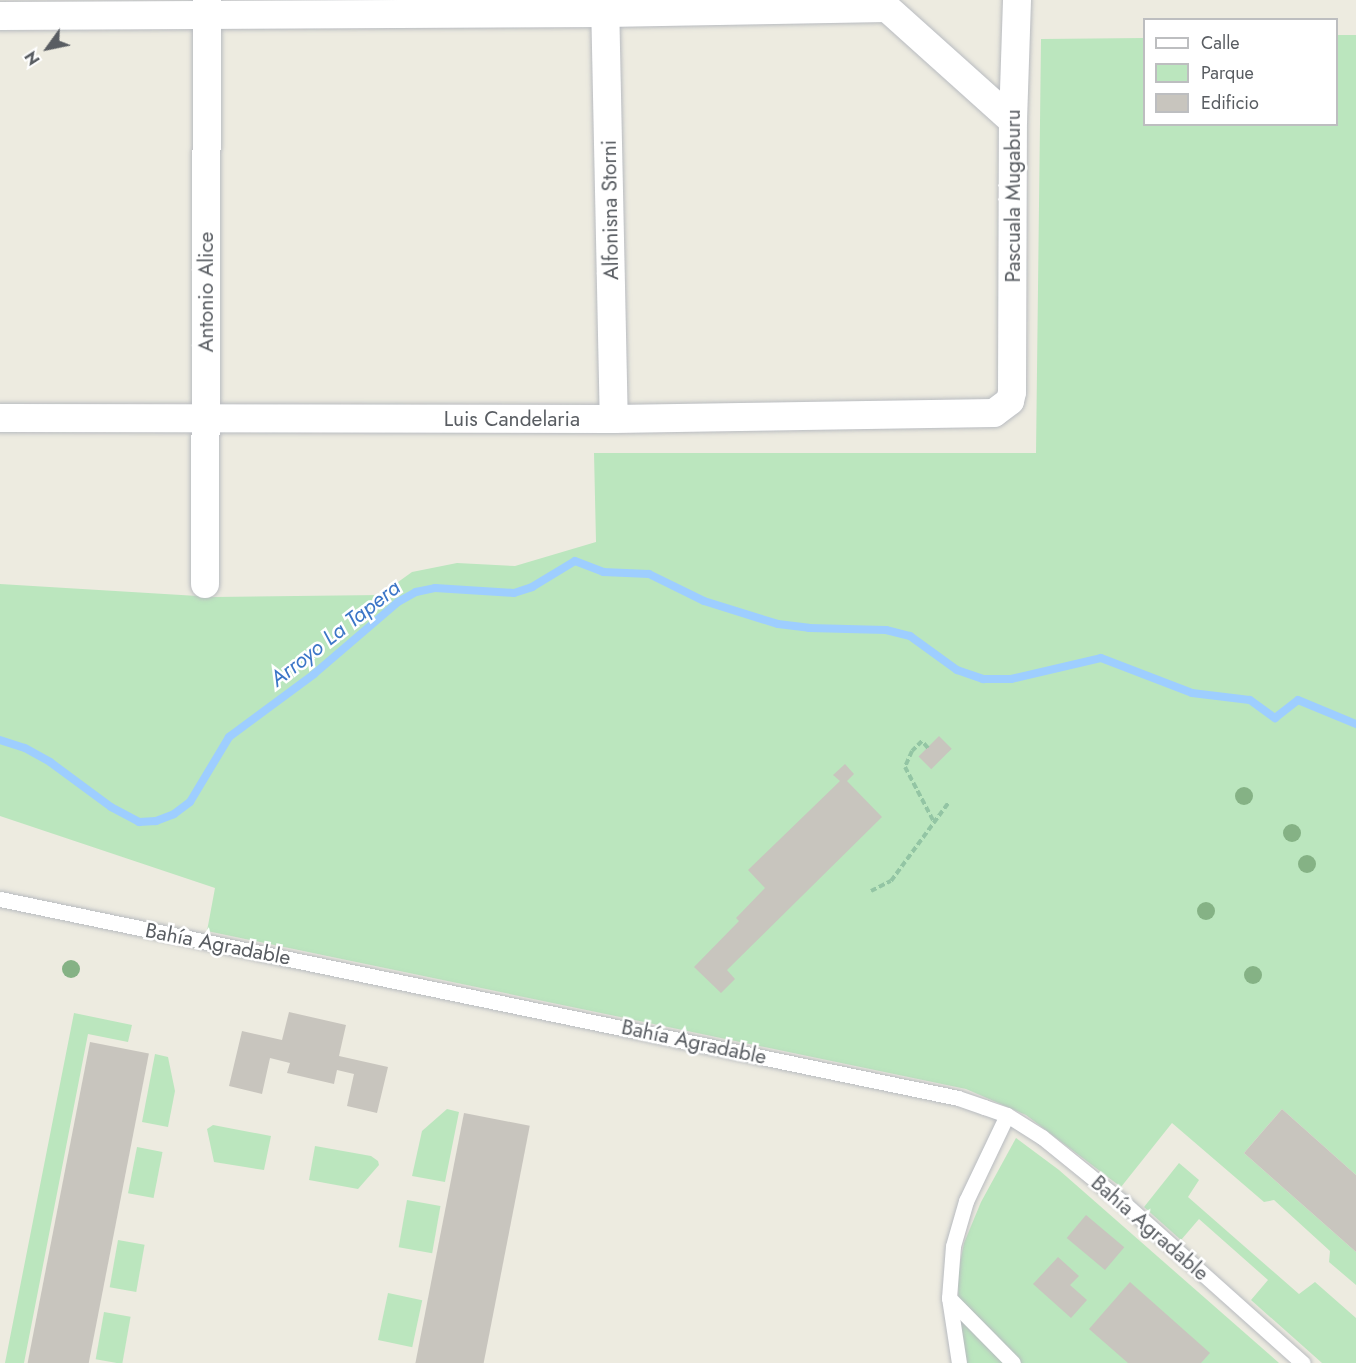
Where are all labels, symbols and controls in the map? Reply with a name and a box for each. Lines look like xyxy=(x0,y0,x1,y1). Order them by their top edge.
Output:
north arrow xyxy=(18,18,78,78)
legend xyxy=(1143,18,1338,126)
text: Calle xyxy=(1201,30,1240,56)
text: N xyxy=(19,46,46,70)
text: Parque xyxy=(1201,60,1254,86)
text: Edificio xyxy=(1201,90,1259,116)
street label: Pascuala Mugaburu xyxy=(1000,109,1026,283)
street label: Alfonisna Storni xyxy=(596,140,624,280)
street label: Antonio Alice xyxy=(193,232,219,352)
street label: Luis Candelaria xyxy=(444,406,580,432)
water label: Arroyo La Tapera xyxy=(265,574,405,692)
street label: Bahía Agradable xyxy=(143,918,293,970)
street label: Bahía Agradable xyxy=(619,1014,769,1070)
street label: Bahía Agradable xyxy=(1086,1170,1214,1286)

